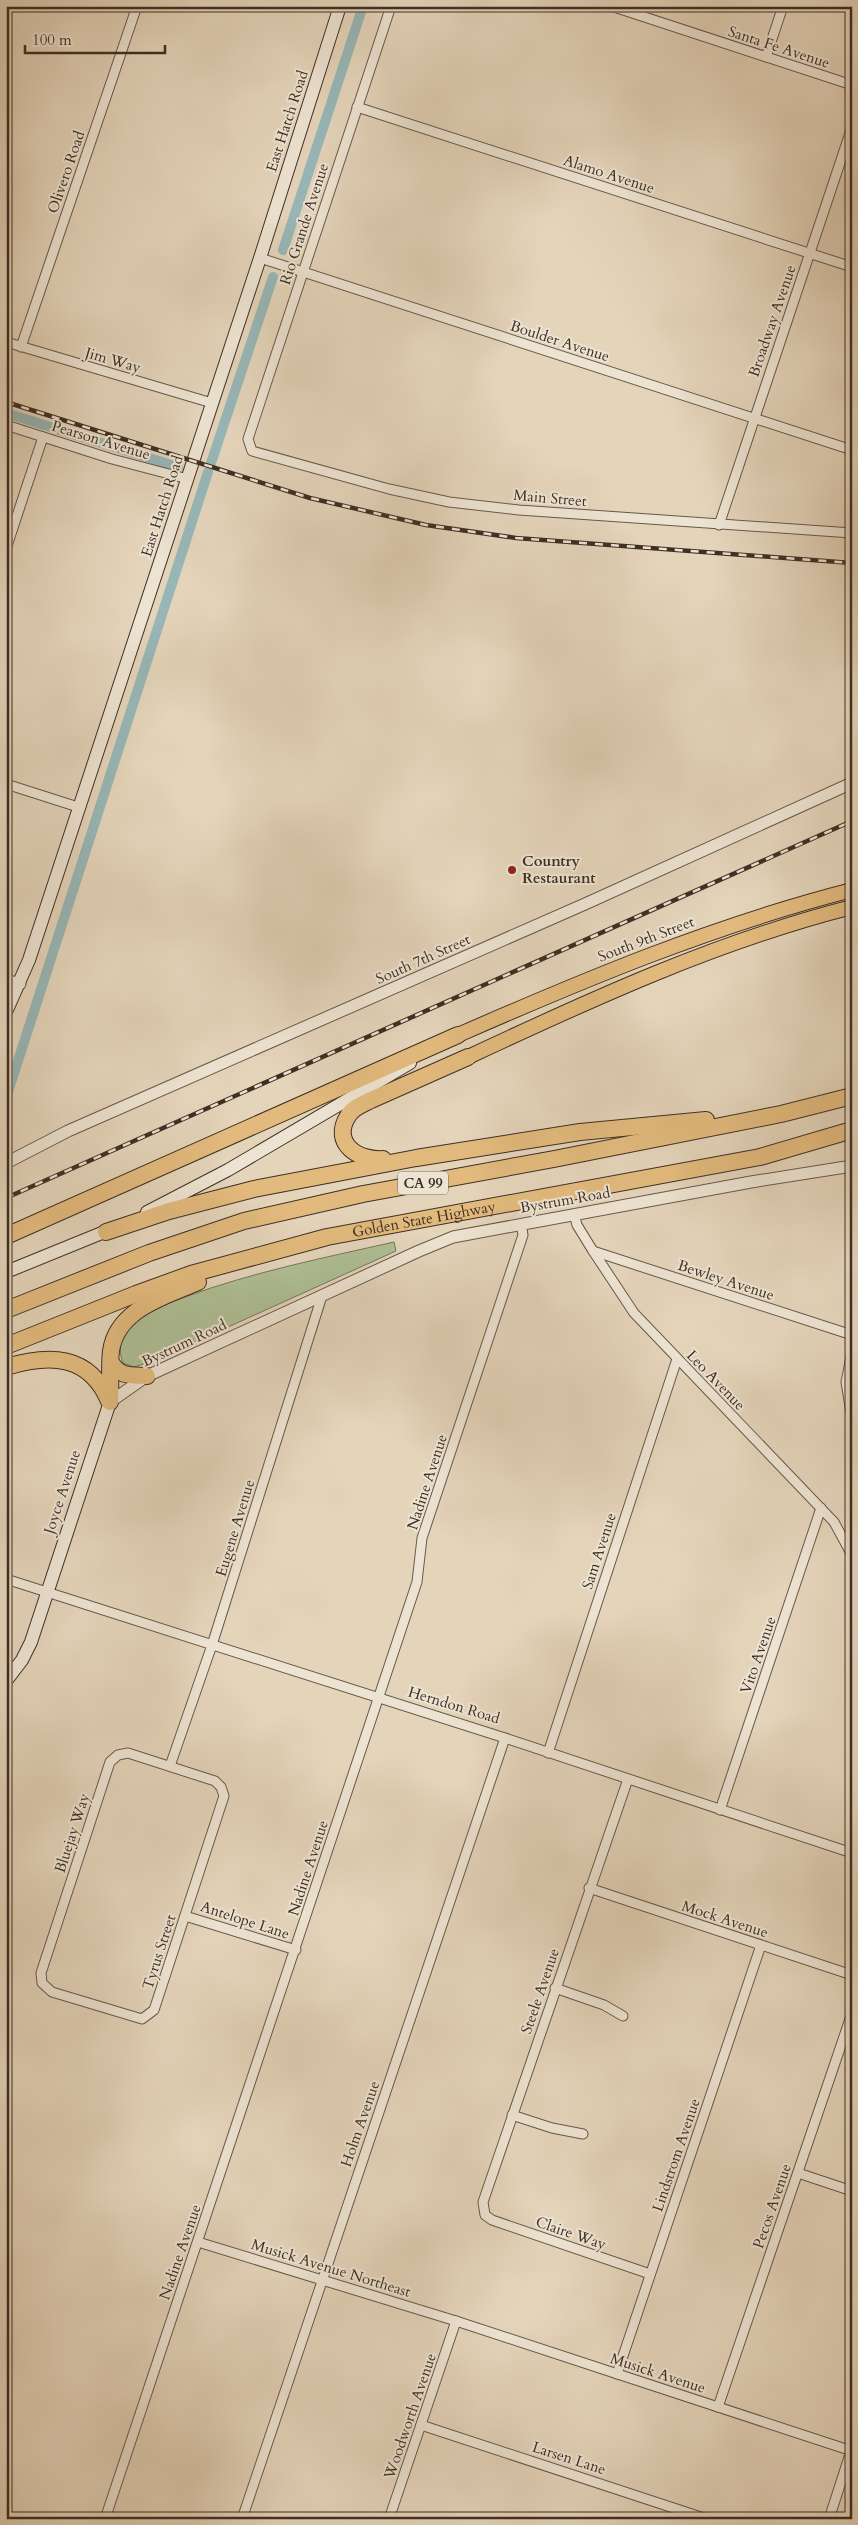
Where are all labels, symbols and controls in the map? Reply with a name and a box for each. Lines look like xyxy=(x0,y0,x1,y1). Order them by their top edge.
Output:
street label: Santa Fe Avenue xyxy=(726,21,833,73)
scale bar xyxy=(25,22,165,54)
text: 100 m xyxy=(32,30,72,50)
street label: East Hatch Road xyxy=(261,68,313,174)
street label: Olivero Road xyxy=(43,128,89,216)
street label: Alamo Avenue xyxy=(561,150,657,198)
street label: Rio Grande Avenue xyxy=(275,161,333,287)
street label: Broadway Avenue xyxy=(743,262,801,380)
street label: Boulder Avenue xyxy=(508,316,612,367)
street label: Jim Way xyxy=(81,342,143,377)
street label: Pearson Avenue xyxy=(49,416,153,465)
street label: East Hatch Road xyxy=(136,453,188,559)
street label: Main Street xyxy=(513,485,588,511)
place label: Country Restaurant xyxy=(522,851,596,888)
marker: Country Restaurant xyxy=(506,864,518,876)
street label: South 9th Street xyxy=(595,911,697,967)
street label: South 7th Street xyxy=(373,929,474,989)
road number: CA 99 xyxy=(398,1172,448,1194)
street label: Bystrum Road xyxy=(518,1182,612,1218)
street label: Golden State Highway xyxy=(351,1196,497,1242)
street label: Bewley Avenue xyxy=(675,1255,777,1305)
street label: Bystrum Road xyxy=(138,1315,230,1371)
street label: Leo Avenue xyxy=(682,1345,750,1415)
street label: Nadine Avenue xyxy=(402,1431,452,1532)
street label: Joyce Avenue xyxy=(38,1447,85,1539)
street label: Eugene Avenue xyxy=(211,1477,259,1579)
street label: Sam Avenue xyxy=(577,1510,621,1592)
street label: Vito Avenue xyxy=(735,1613,781,1696)
street label: Herndon Road xyxy=(406,1682,502,1728)
street label: Bluejay Way xyxy=(50,1791,94,1875)
street label: Nadine Avenue xyxy=(283,1817,333,1918)
street label: Antelope Lane xyxy=(198,1896,292,1944)
street label: Mock Avenue xyxy=(679,1896,771,1942)
street label: Tyrus Street xyxy=(137,1912,181,1992)
street label: Steele Avenue xyxy=(516,1945,564,2036)
street label: Holm Avenue xyxy=(336,2078,384,2170)
street label: Lindstrom Avenue xyxy=(647,2096,705,2214)
street label: Pecos Avenue xyxy=(748,2161,796,2251)
street label: Nadine Avenue xyxy=(154,2202,206,2302)
street label: Claire Way xyxy=(533,2212,609,2254)
street label: Musick Avenue Northeast xyxy=(249,2234,413,2302)
street label: Musick Avenue xyxy=(608,2348,708,2398)
street label: Woodworth Avenue xyxy=(379,2350,441,2483)
street label: Larsen Lane xyxy=(530,2437,609,2479)

